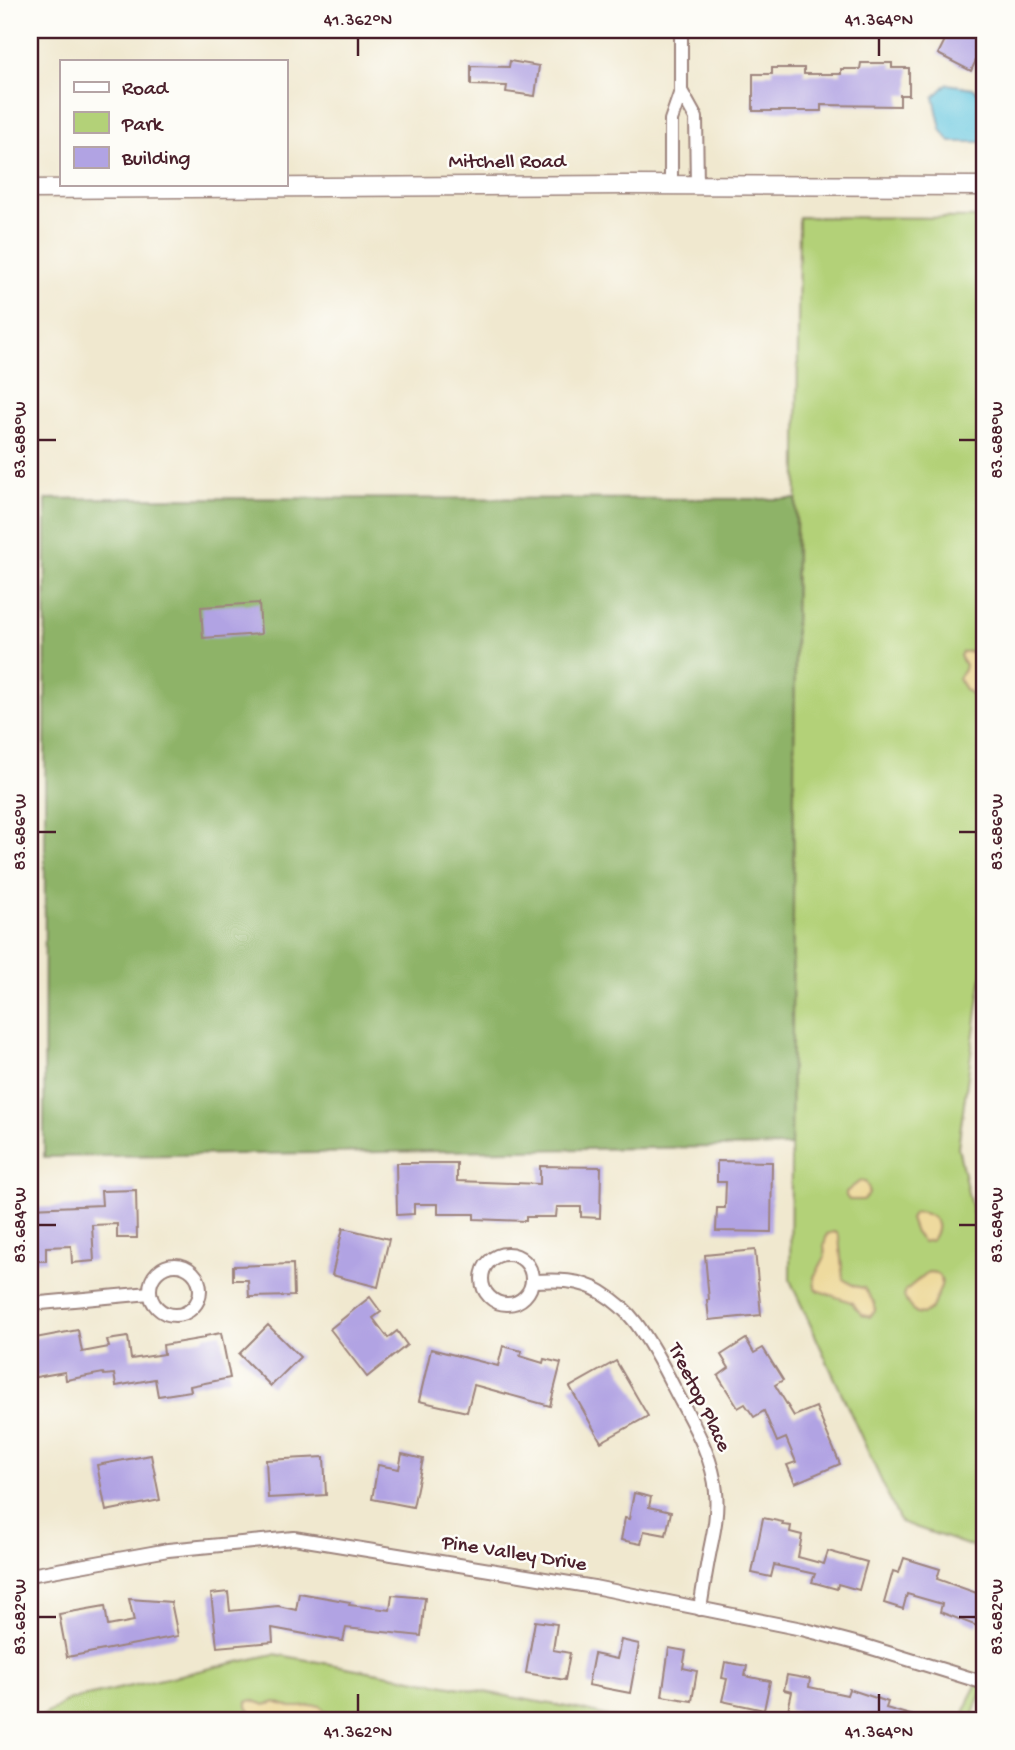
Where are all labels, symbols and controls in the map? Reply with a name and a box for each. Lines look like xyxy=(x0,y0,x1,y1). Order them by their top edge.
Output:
text: 41.362°N xyxy=(324,11,392,32)
text: 41.364°N xyxy=(845,11,913,32)
legend xyxy=(60,60,287,186)
text: Road xyxy=(122,78,170,103)
text: Park xyxy=(121,114,165,139)
text: Building xyxy=(121,148,191,173)
street label: Mitchell Road xyxy=(448,151,567,176)
text: 83.688°W xyxy=(11,401,32,479)
text: 83.688°W xyxy=(988,401,1009,479)
text: 83.686°W xyxy=(11,794,32,870)
text: 83.686°W xyxy=(988,794,1009,870)
text: 83.684°W xyxy=(11,1187,32,1263)
text: 83.684°W xyxy=(988,1187,1009,1263)
street label: Treetop Place xyxy=(661,1339,736,1457)
street label: Pine Valley Drive xyxy=(439,1531,589,1579)
text: 83.682°W xyxy=(11,1579,32,1655)
text: 83.682°W xyxy=(988,1579,1009,1655)
text: 41.362°N xyxy=(324,1723,392,1744)
text: 41.364°N xyxy=(845,1723,913,1744)

